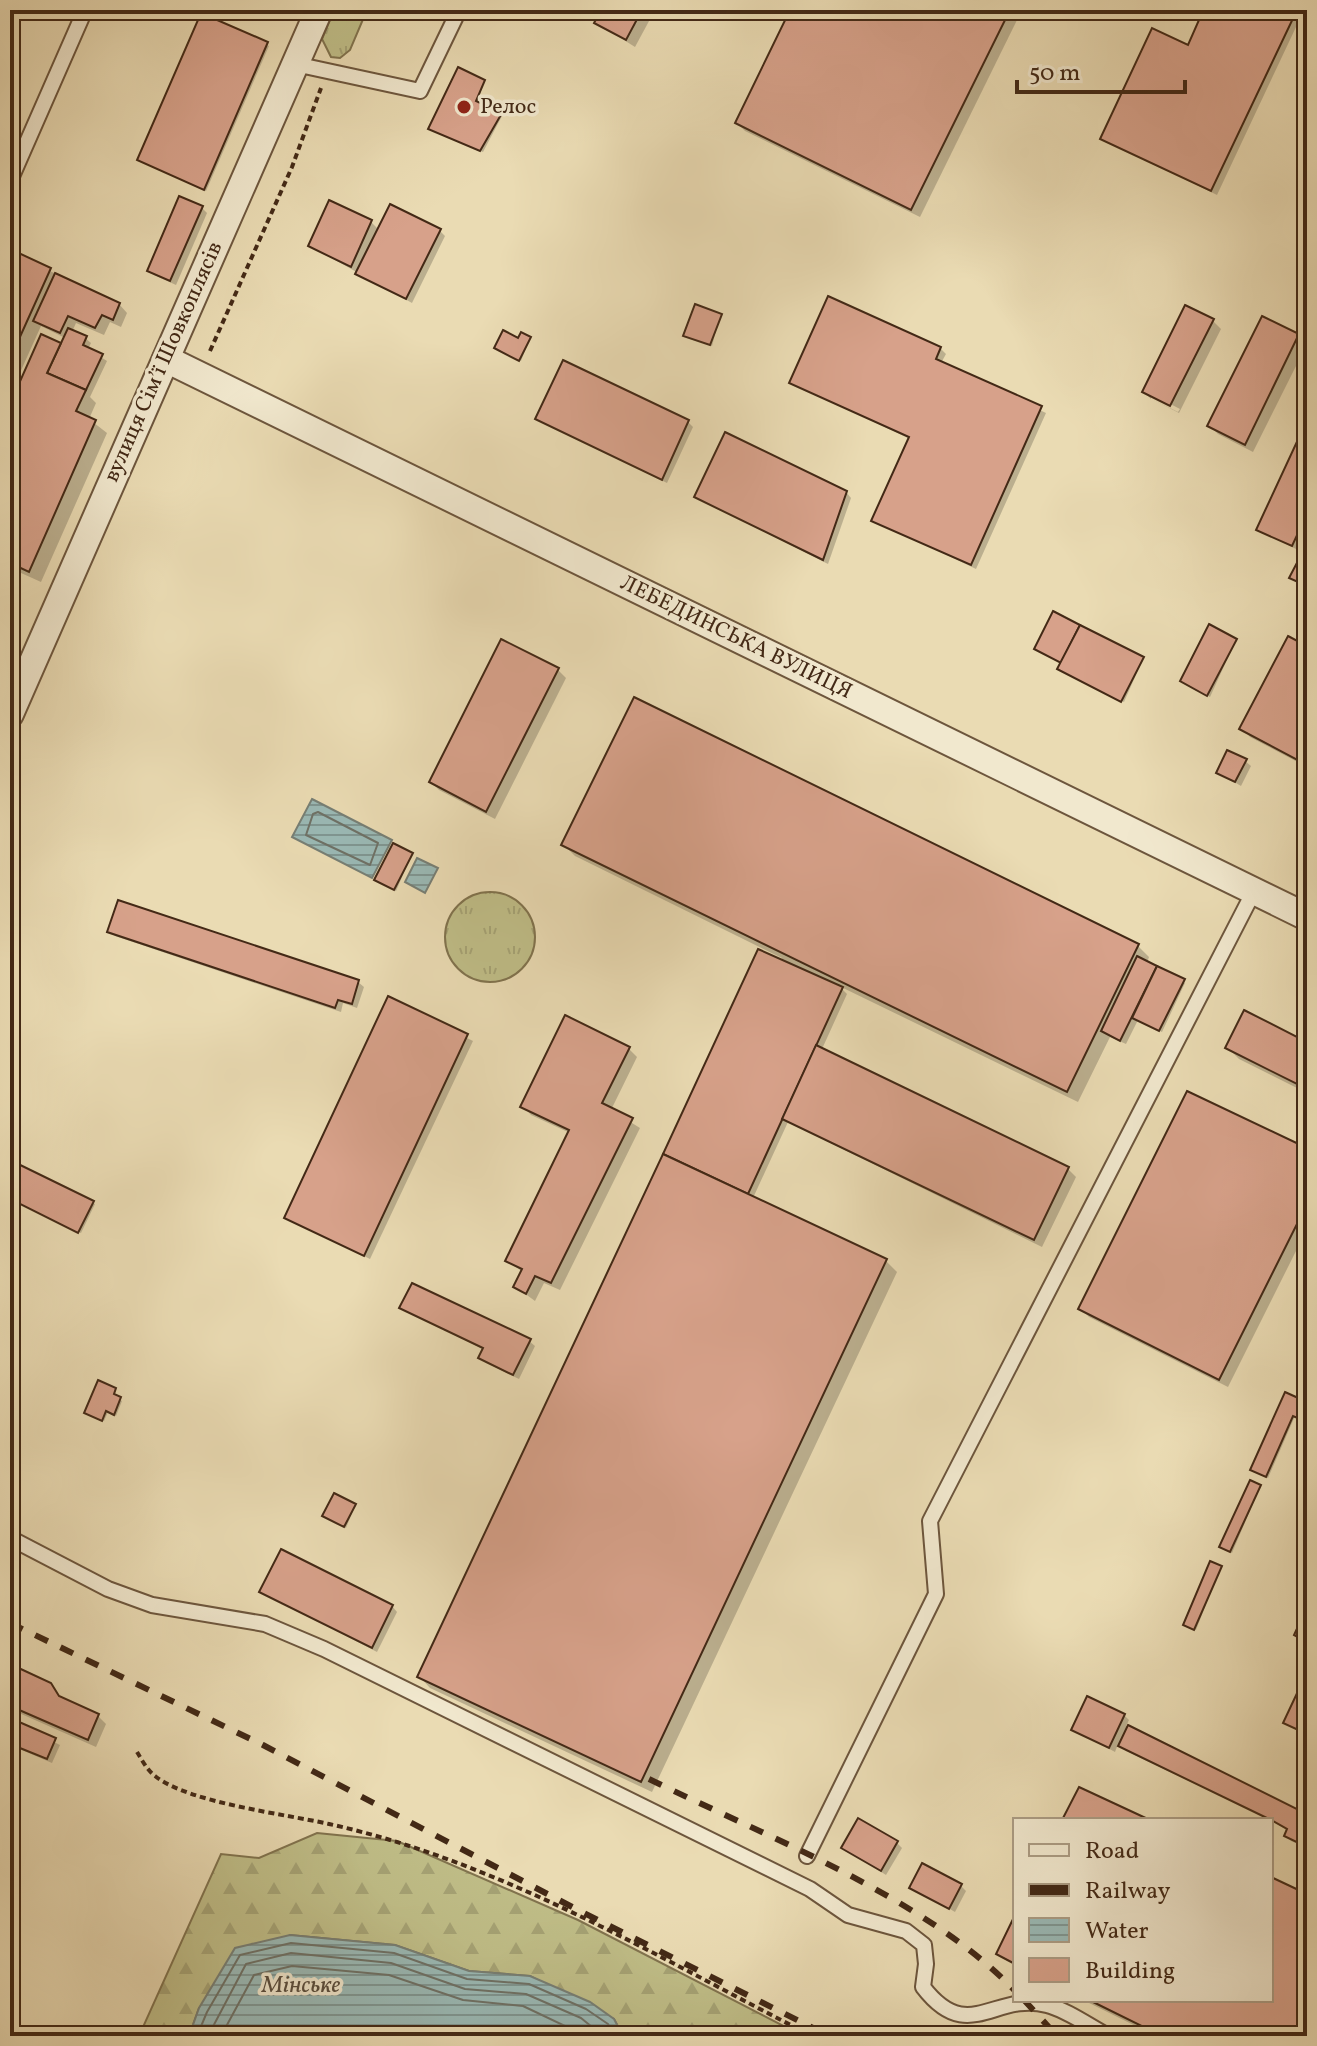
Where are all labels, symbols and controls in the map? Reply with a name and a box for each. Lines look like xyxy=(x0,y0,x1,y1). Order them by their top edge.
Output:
scale bar xyxy=(1017,44,1185,94)
text: 50 m xyxy=(1029,57,1081,91)
place label: Релос xyxy=(480,92,536,123)
marker: Релос xyxy=(455,98,473,116)
street label: вулиця Сімʼї Шовкоплясів xyxy=(97,237,231,487)
street label: ЛЕБЕДИНСЬКА ВУЛИЦЯ xyxy=(615,568,857,708)
legend xyxy=(1013,1818,1273,2002)
text: Road xyxy=(1085,1835,1139,1869)
text: Railway xyxy=(1085,1875,1171,1909)
text: Water xyxy=(1085,1915,1149,1949)
text: Building xyxy=(1085,1955,1175,1989)
water label: Мінське xyxy=(261,1969,340,2003)

